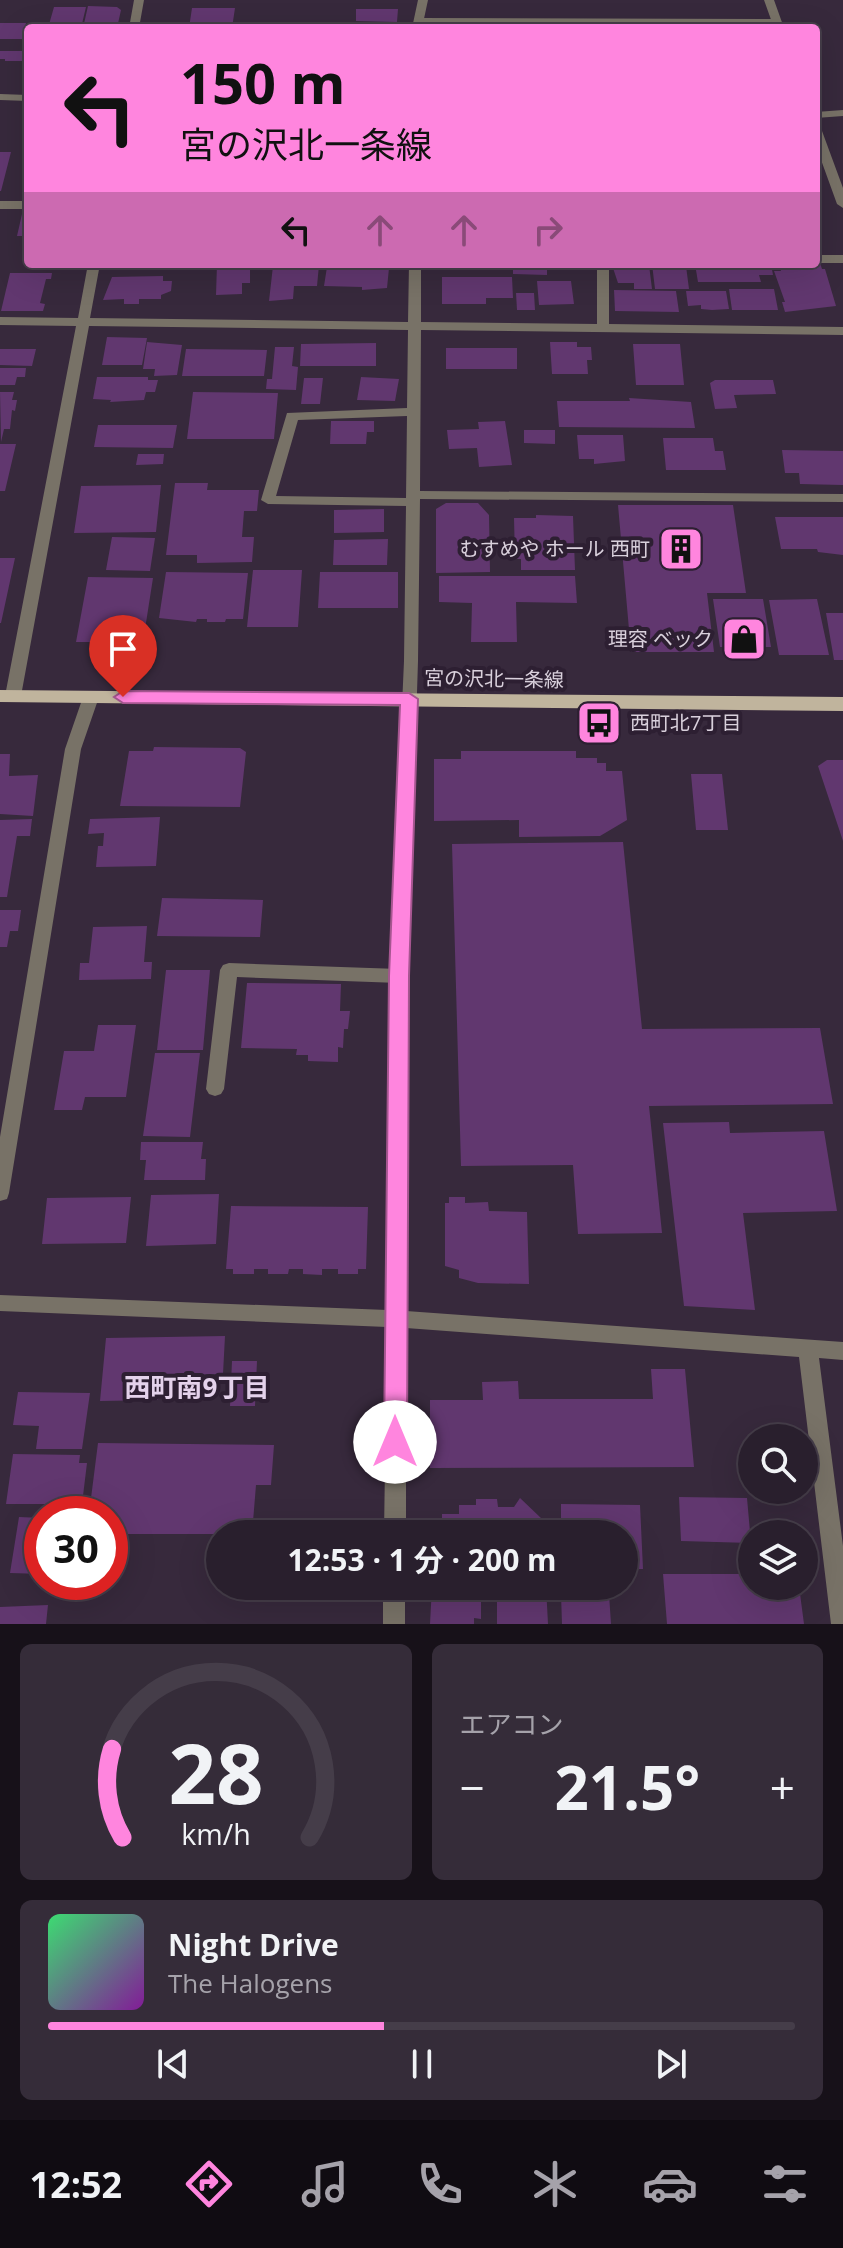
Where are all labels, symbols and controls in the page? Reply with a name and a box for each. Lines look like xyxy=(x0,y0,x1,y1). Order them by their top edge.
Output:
text: 150 m xyxy=(180,44,346,120)
icon: left xyxy=(48,56,152,160)
text: 宮の沢北一条線 xyxy=(180,120,432,169)
icon: left xyxy=(274,208,318,252)
icon: ahead xyxy=(358,208,402,252)
icon: ahead xyxy=(442,208,486,252)
icon: right xyxy=(526,208,570,252)
building icon: むすめや ホール 西町 xyxy=(657,525,705,573)
place label: むすめや ホール 西町 xyxy=(460,535,650,562)
pin xyxy=(89,615,157,697)
shop icon: 理容 ベック xyxy=(720,615,768,663)
place label: 理容 ベック xyxy=(608,625,713,652)
icon: arrive xyxy=(101,627,145,671)
street label: 宮の沢北一条線 xyxy=(424,664,564,693)
bus stop icon: 西町北7丁目 xyxy=(575,699,623,747)
place label: 西町北7丁目 xyxy=(630,709,741,736)
district label: 西町南9丁目 xyxy=(125,1369,269,1405)
position arrow xyxy=(353,1400,437,1484)
map controls xyxy=(738,1424,818,1600)
button: search xyxy=(738,1424,818,1504)
speed limit sign: 30 xyxy=(24,1496,128,1600)
button: layers xyxy=(738,1520,818,1600)
text: 12:53 · 1 分 · 200 m xyxy=(287,1539,557,1580)
text: エアコン xyxy=(460,1706,564,1742)
text: 28 xyxy=(168,1715,263,1828)
text: 21.5° xyxy=(554,1746,700,1828)
text: − xyxy=(460,1757,485,1817)
text: + xyxy=(770,1757,795,1817)
text: km/h xyxy=(181,1814,250,1853)
text: Night Drive xyxy=(168,1924,339,1965)
text: The Halogens xyxy=(168,1965,333,2001)
icon: previous xyxy=(151,2042,195,2086)
icon: pause xyxy=(400,2042,444,2086)
icon: next xyxy=(649,2042,693,2086)
icon: directions xyxy=(181,2156,237,2212)
icon: music xyxy=(297,2156,353,2212)
icon: phone xyxy=(412,2156,468,2212)
icon: climate xyxy=(527,2156,583,2212)
icon: car xyxy=(642,2156,698,2212)
icon: filters xyxy=(757,2156,813,2212)
text: 12:52 xyxy=(30,2160,122,2209)

